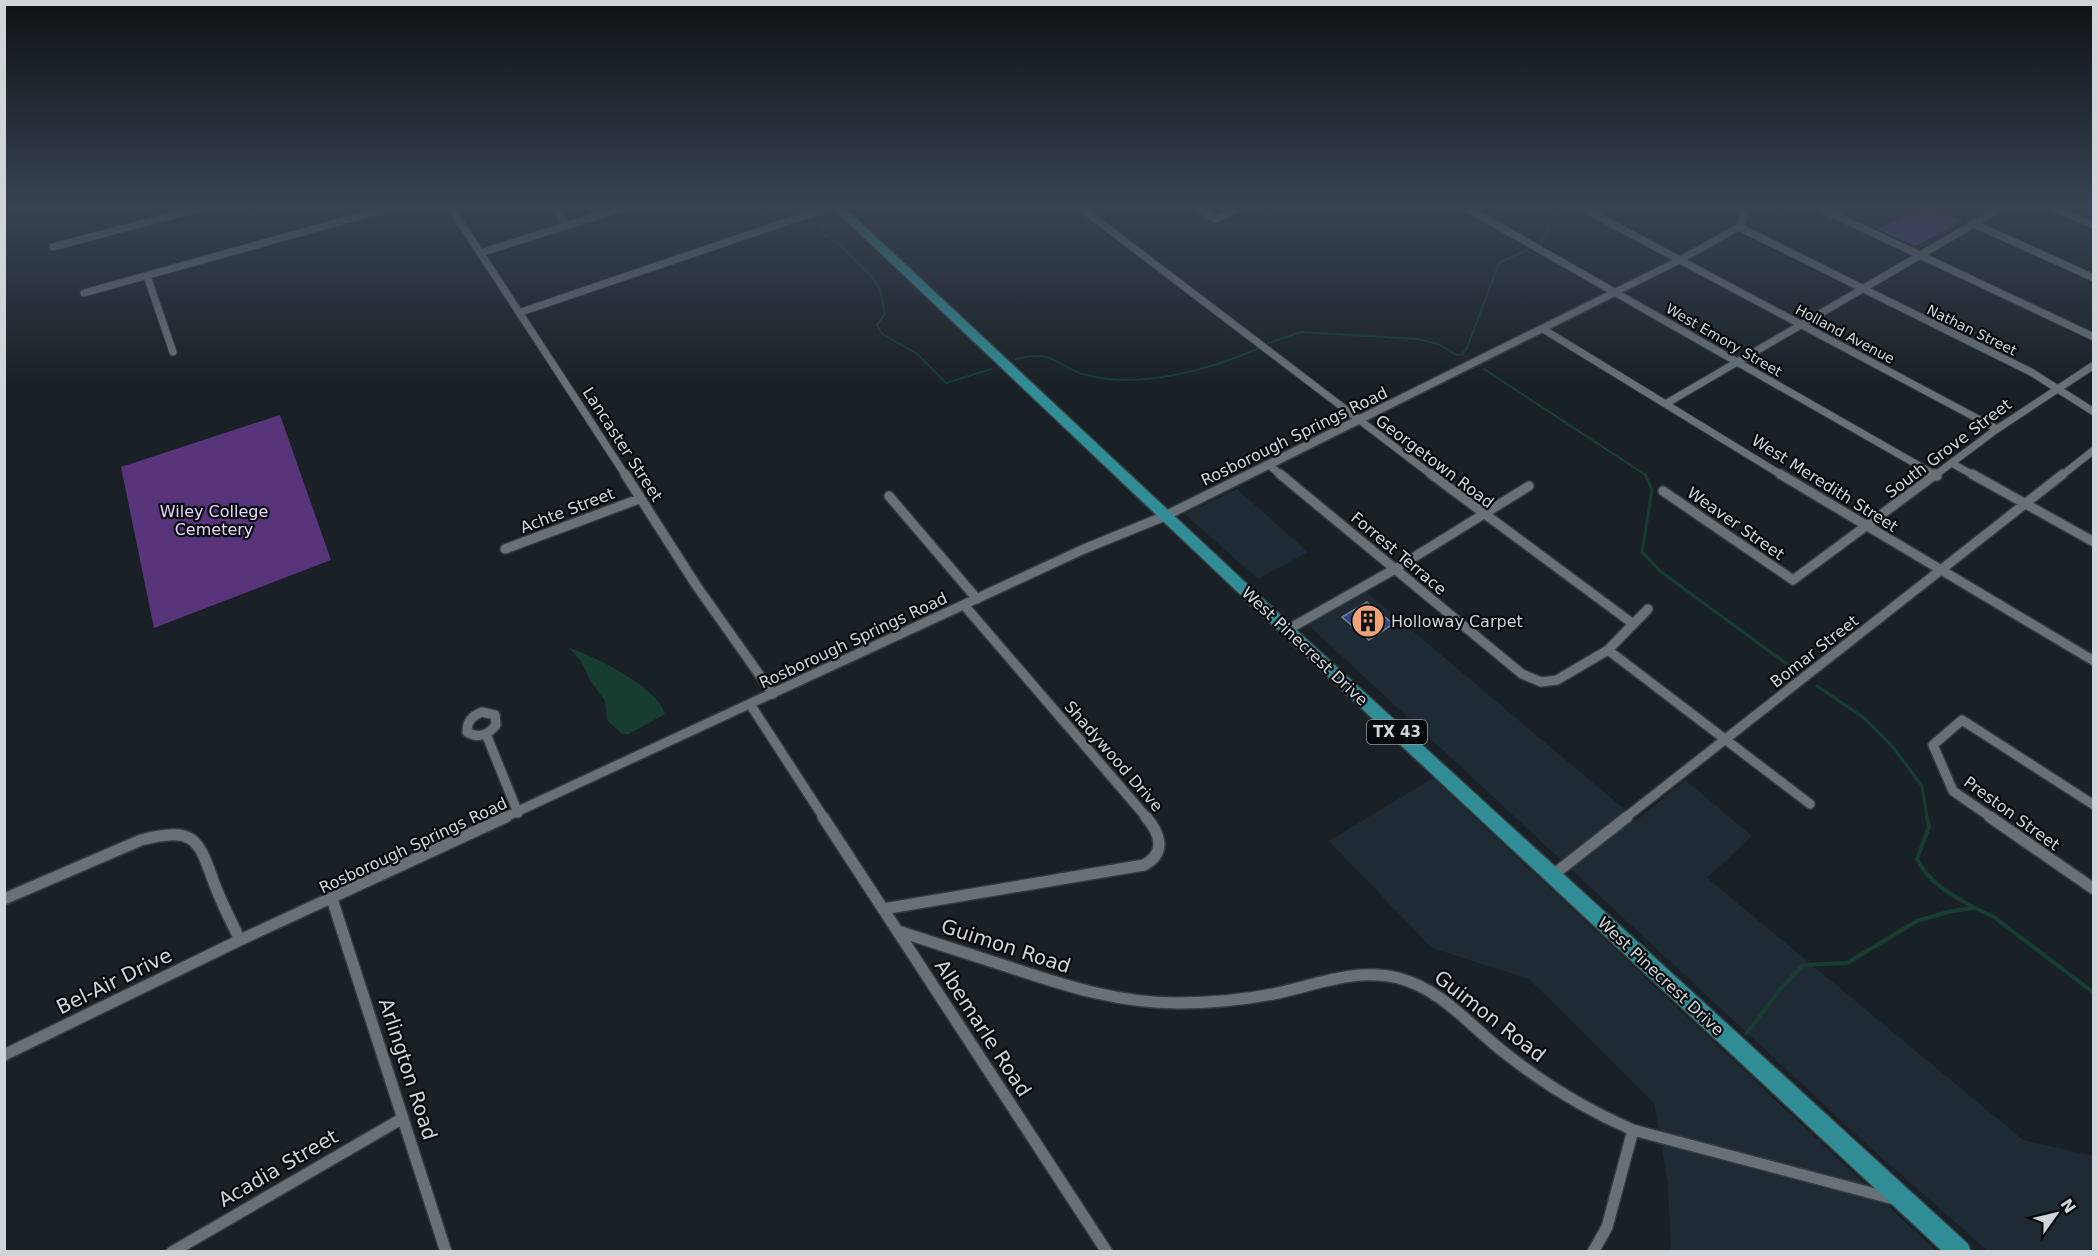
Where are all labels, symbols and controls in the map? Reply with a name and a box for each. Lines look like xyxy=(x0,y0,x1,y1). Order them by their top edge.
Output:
street label: West Emory Street xyxy=(1663,300,1785,380)
street label: Holland Avenue xyxy=(1793,301,1897,367)
street label: Nathan Street xyxy=(1925,301,2020,359)
street label: Rosborough Springs Road xyxy=(1198,383,1391,490)
street label: Lancaster Street xyxy=(579,384,667,505)
street label: South Grove Street xyxy=(1881,395,2015,502)
street label: Georgetown Road xyxy=(1372,411,1497,512)
street label: West Meredith Street xyxy=(1748,431,1901,536)
street label: Weaver Street xyxy=(1684,483,1788,564)
street label: Achte Street xyxy=(517,484,617,537)
park label: Wiley College Cemetery xyxy=(160,502,268,539)
street label: Forrest Terrace xyxy=(1347,508,1450,599)
street label: West Pinecrest Drive xyxy=(1238,583,1372,710)
street label: Rosborough Springs Road xyxy=(756,588,950,692)
building icon: Holloway Carpet xyxy=(1350,603,1386,639)
street label: Bomar Street xyxy=(1767,611,1862,692)
place label: Holloway Carpet xyxy=(1391,612,1523,631)
street label: Shadywood Drive xyxy=(1060,697,1167,816)
road number: TX 43 xyxy=(1367,720,1427,744)
street label: Preston Street xyxy=(1960,772,2063,855)
street label: Rosborough Springs Road xyxy=(316,793,510,897)
street label: West Pinecrest Drive xyxy=(1594,913,1728,1040)
street label: Guimon Road xyxy=(938,914,1074,978)
street label: Bel-Air Drive xyxy=(52,943,176,1019)
street label: Albemarle Road xyxy=(930,955,1036,1101)
street label: Guimon Road xyxy=(1430,965,1550,1067)
street label: Arlington Road xyxy=(374,995,442,1143)
street label: Acadia Street xyxy=(214,1124,342,1212)
north arrow xyxy=(2026,1184,2086,1244)
text: N xyxy=(2056,1195,2080,1217)

